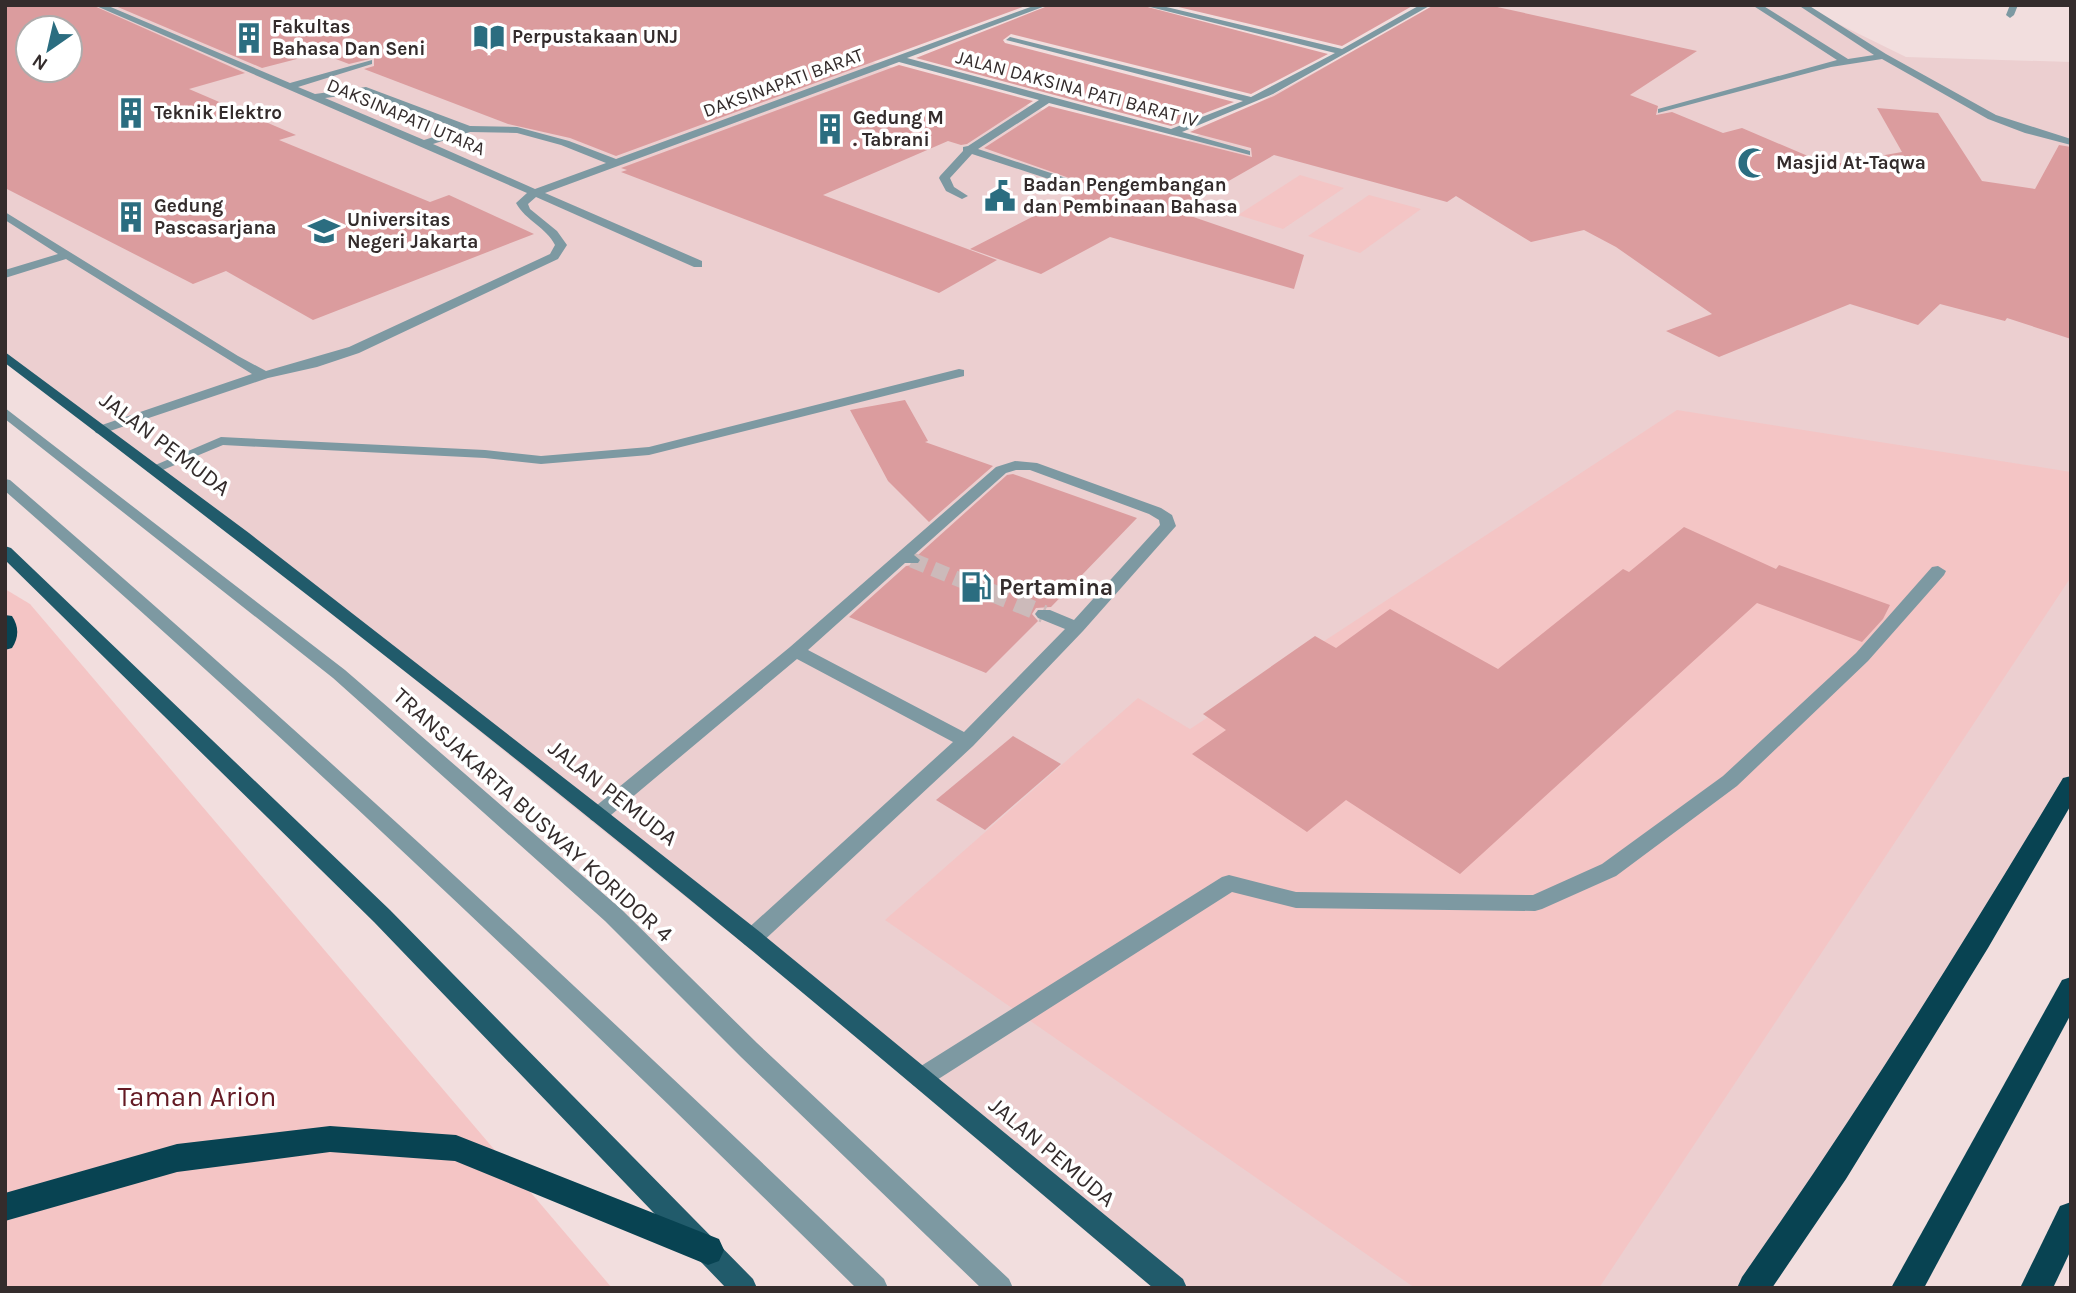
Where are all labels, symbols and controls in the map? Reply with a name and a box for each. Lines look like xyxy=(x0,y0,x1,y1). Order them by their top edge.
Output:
north arrow xyxy=(14,14,84,84)
place label: Fakultas Bahasa Dan Seni xyxy=(272,16,425,60)
library icon: Perpustakaan UNJ xyxy=(472,20,506,54)
building icon: Fakultas Bahasa Dan Seni xyxy=(232,21,266,55)
place label: Perpustakaan UNJ xyxy=(512,26,678,48)
street label: DAKSINAPATI BARAT xyxy=(700,44,867,122)
street label: JALAN DAKSINA PATI BARAT IV xyxy=(953,46,1201,132)
text: N xyxy=(28,49,52,75)
street label: DAKSINAPATI UTARA xyxy=(324,74,488,160)
building icon: Teknik Elektro xyxy=(114,96,148,130)
place label: Teknik Elektro xyxy=(154,102,282,124)
place label: Gedung M . Tabrani xyxy=(853,107,944,151)
building icon: Gedung M . Tabrani xyxy=(813,112,847,146)
mosque icon: Masjid At-Taqwa xyxy=(1736,146,1770,180)
place label: Masjid At-Taqwa xyxy=(1776,152,1926,174)
place label: Badan Pengembangan dan Pembinaan Bahasa xyxy=(1023,174,1238,218)
public building icon: Badan Pengembangan dan Pembinaan Bahasa xyxy=(983,179,1017,213)
place label: Gedung Pascasarjana xyxy=(154,195,276,239)
building icon: Gedung Pascasarjana xyxy=(114,200,148,234)
place label: Universitas Negeri Jakarta xyxy=(347,209,478,253)
school or university icon: Universitas Negeri Jakarta xyxy=(307,214,341,248)
street label: JALAN PEMUDA xyxy=(95,386,235,502)
fuel station icon: Pertamina xyxy=(959,570,993,604)
place label: Pertamina xyxy=(999,574,1113,601)
street label: TRANSJAKARTA BUSWAY KORIDOR 4 xyxy=(388,682,678,948)
street label: JALAN PEMUDA xyxy=(543,734,683,852)
park label: Taman Arion xyxy=(118,1080,276,1113)
street label: JALAN PEMUDA xyxy=(983,1091,1121,1213)

